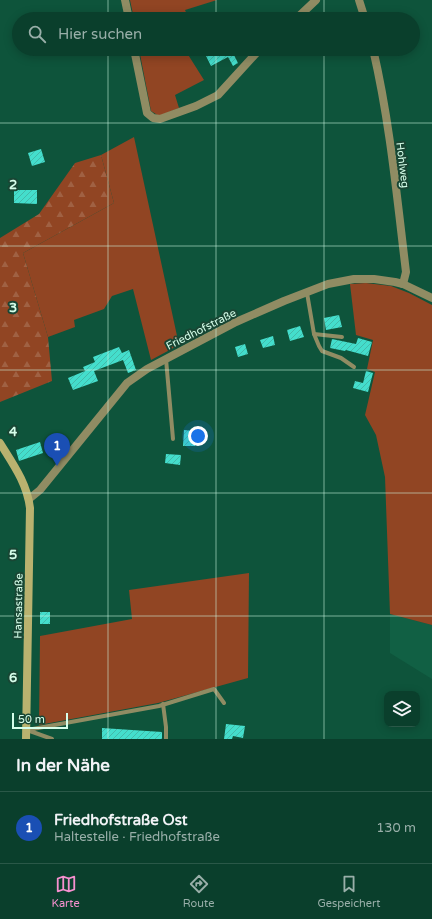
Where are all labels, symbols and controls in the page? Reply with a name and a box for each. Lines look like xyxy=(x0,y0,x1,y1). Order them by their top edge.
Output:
search box xyxy=(12,12,420,56)
icon: search xyxy=(26,23,48,45)
text: Hier suchen xyxy=(58,25,142,43)
street label: Hohlweg xyxy=(393,141,412,189)
text: 2 xyxy=(9,177,17,193)
text: 3 xyxy=(9,300,17,316)
street label: Friedhofstraße xyxy=(164,306,238,353)
text: 4 xyxy=(9,424,18,440)
your location xyxy=(188,426,208,446)
pin: 1 xyxy=(44,433,70,466)
text: 5 xyxy=(9,547,17,563)
street label: Hansastraße xyxy=(11,573,26,639)
text: 6 xyxy=(9,670,17,686)
map controls xyxy=(384,691,420,727)
button: layers xyxy=(384,691,420,727)
scale bar xyxy=(12,711,68,730)
text: 50 m xyxy=(18,713,45,726)
text: In der Nähe xyxy=(16,755,110,776)
text: Friedhofstraße Ost xyxy=(54,811,188,829)
text: 1 xyxy=(25,820,33,836)
text: 130 m xyxy=(376,820,416,836)
text: Haltestelle · Friedhofstraße xyxy=(54,829,220,845)
tab: Karte xyxy=(52,873,80,910)
tab: Route xyxy=(183,873,214,910)
tab: Gespeichert xyxy=(317,873,380,910)

